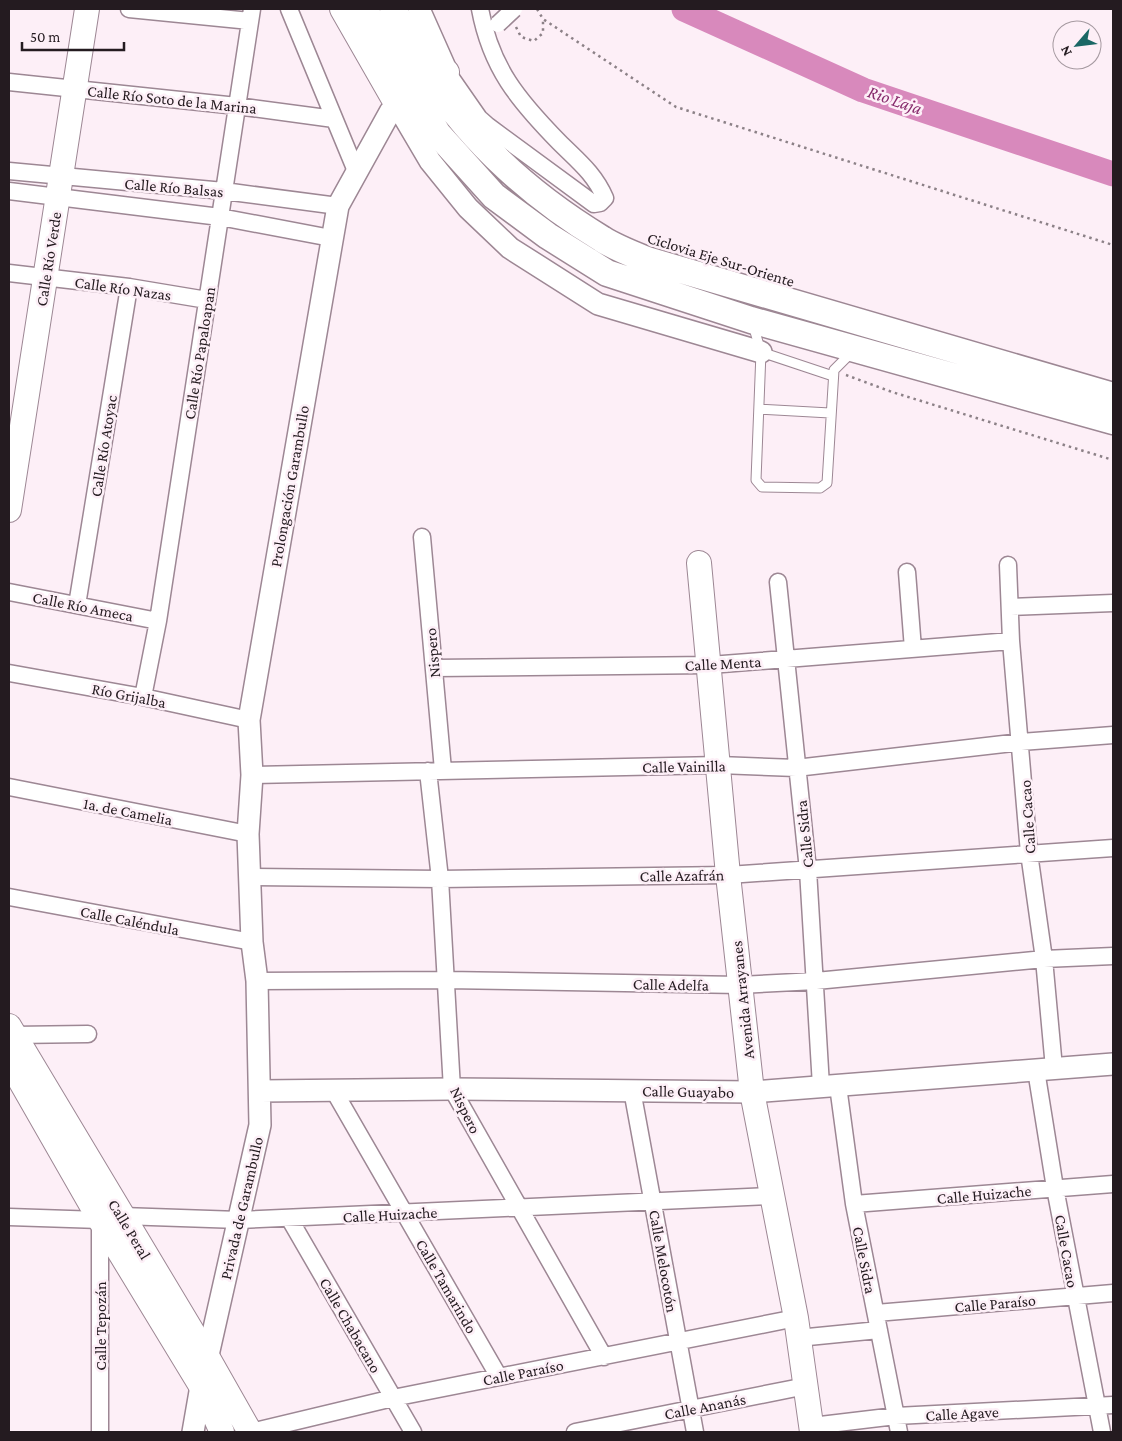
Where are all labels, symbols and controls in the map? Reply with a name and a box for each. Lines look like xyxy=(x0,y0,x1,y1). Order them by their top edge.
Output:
scale bar xyxy=(22,20,125,52)
north arrow xyxy=(1052,20,1102,70)
text: 50 m xyxy=(30,29,60,45)
text: N xyxy=(1056,43,1075,59)
water label: Rio Laja xyxy=(865,81,925,120)
street label: Calle Río Soto de la Marina xyxy=(86,82,258,117)
street label: Calle Río Balsas xyxy=(124,175,224,200)
street label: Calle Río Verde xyxy=(33,211,64,308)
street label: Ciclovia Eje Sur-Oriente xyxy=(645,229,796,291)
street label: Calle Río Nazas xyxy=(73,273,172,304)
street label: Calle Río Papaloapan xyxy=(181,285,219,421)
street label: Calle Río Atoyac xyxy=(87,394,121,498)
street label: Prolongación Garambullo xyxy=(267,404,313,568)
street label: Calle Río Ameca xyxy=(31,588,135,625)
street label: Nispero xyxy=(422,627,444,678)
street label: Calle Menta xyxy=(684,653,762,674)
street label: Río Grijalba xyxy=(90,680,168,712)
street label: Calle Vainilla xyxy=(642,757,727,776)
street label: Calle Cacao xyxy=(1016,779,1039,854)
street label: 1a. de Camelia xyxy=(82,795,174,829)
street label: Calle Sidra xyxy=(792,799,817,869)
street label: Calle Azafrán xyxy=(640,866,725,885)
street label: Calle Caléndula xyxy=(79,903,181,939)
street label: Avenida Arrayanes xyxy=(728,940,758,1060)
street label: Calle Adelfa xyxy=(633,975,710,994)
street label: Calle Guayabo xyxy=(642,1082,734,1102)
street label: Nispero xyxy=(446,1084,484,1137)
street label: Privada de Garambullo xyxy=(217,1135,266,1281)
street label: Calle Huizache xyxy=(936,1182,1032,1207)
street label: Calle Peral xyxy=(105,1196,154,1262)
street label: Calle Huizache xyxy=(342,1204,438,1225)
street label: Calle Melocotón xyxy=(646,1208,681,1314)
street label: Calle Cacao xyxy=(1052,1213,1081,1289)
street label: Calle Sidra xyxy=(850,1225,879,1296)
street label: Calle Tamarindo xyxy=(413,1236,480,1336)
street label: Calle Chabacano xyxy=(316,1275,385,1376)
street label: Calle Tepozán xyxy=(92,1281,110,1371)
street label: Calle Paraíso xyxy=(954,1291,1036,1316)
street label: Calle Paraíso xyxy=(481,1356,565,1389)
street label: Calle Ananás xyxy=(663,1390,747,1423)
street label: Calle Agave xyxy=(925,1403,999,1425)

